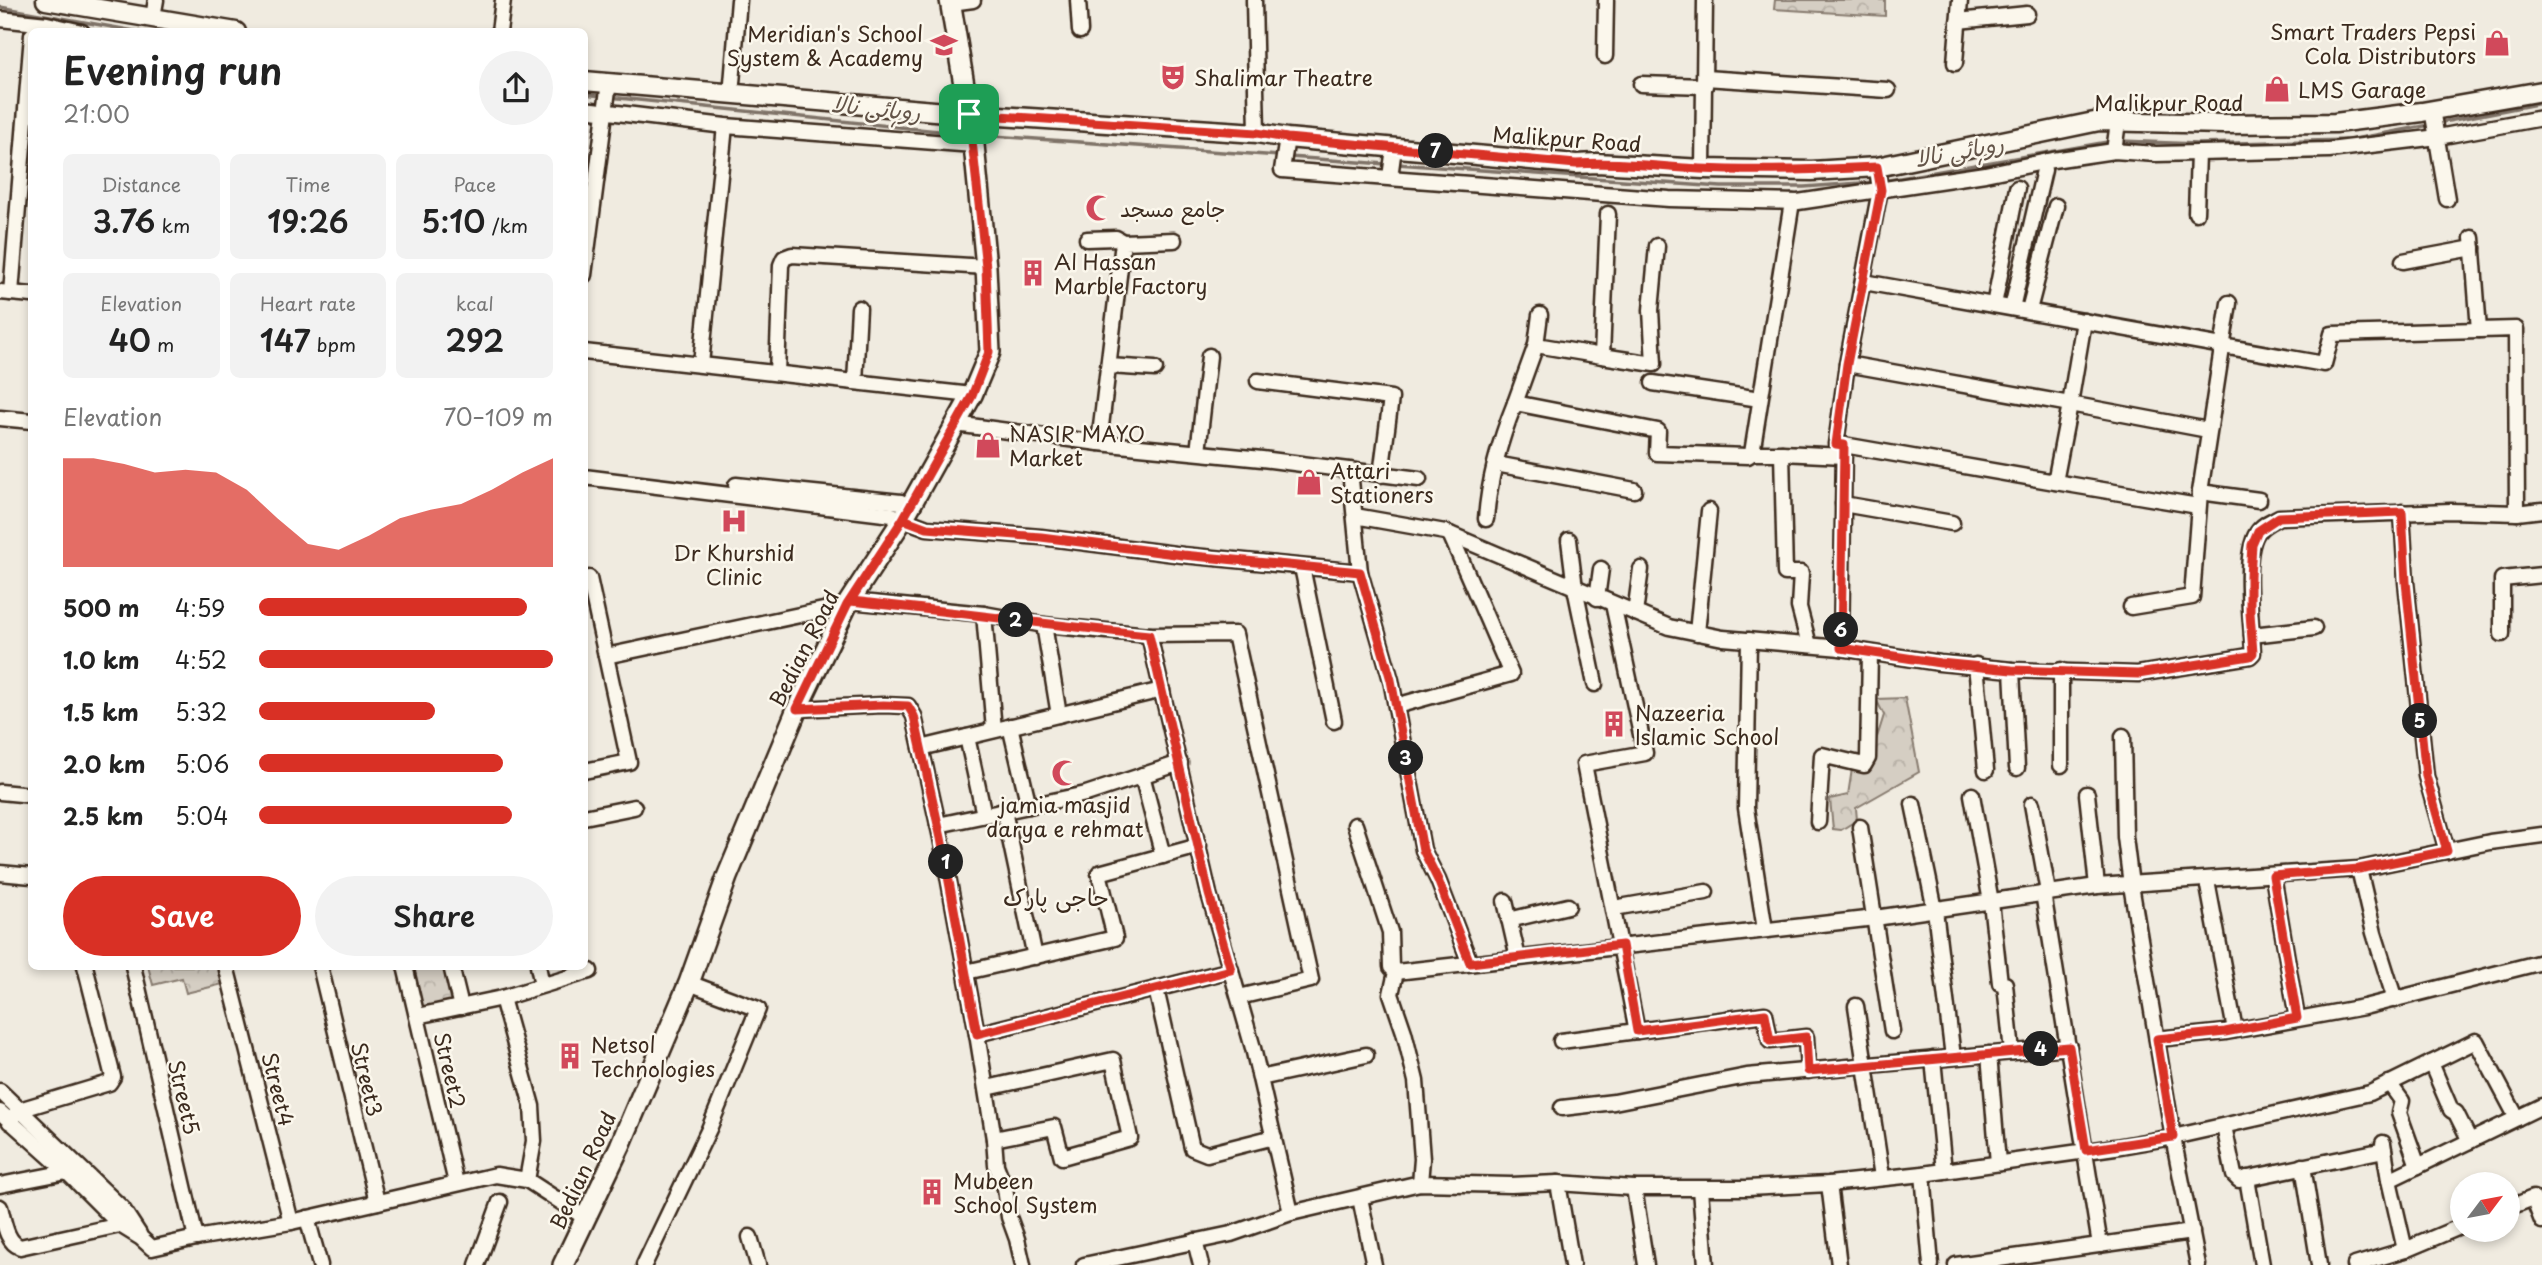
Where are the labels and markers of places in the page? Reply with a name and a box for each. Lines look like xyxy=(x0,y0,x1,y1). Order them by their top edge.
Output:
place label: Smart Traders Pepsi Cola Distributors xyxy=(2270,15,2476,71)
place label: Meridian's School System & Academy xyxy=(727,17,923,73)
shop icon: Smart Traders Pepsi Cola Distributors xyxy=(2482,28,2512,58)
school or university icon: Meridian's School System & Academy xyxy=(929,30,959,60)
place label: Shalimar Theatre xyxy=(1194,61,1373,93)
theatre icon: Shalimar Theatre xyxy=(1158,62,1188,92)
place label: LMS Garage xyxy=(2298,73,2426,105)
shop icon: LMS Garage xyxy=(2262,74,2292,104)
pin xyxy=(939,84,999,144)
pin: 7 xyxy=(1418,134,1454,168)
place label: جامع مسجد xyxy=(1120,192,1226,225)
mosque icon: جامع مسجد xyxy=(1084,193,1114,223)
place label: Al Hassan Marble Factory xyxy=(1054,245,1207,301)
building icon: Al Hassan Marble Factory xyxy=(1018,258,1048,288)
place label: NASIR MAYO Market xyxy=(1009,417,1145,473)
shop icon: NASIR MAYO Market xyxy=(973,430,1003,460)
place label: Attari Stationers xyxy=(1330,454,1433,510)
shop icon: Attari Stationers xyxy=(1294,467,1324,497)
hospital icon: Dr Khurshid Clinic xyxy=(719,506,749,536)
place label: Dr Khurshid Clinic xyxy=(673,536,795,592)
pin: 2 xyxy=(998,602,1034,638)
pin: 6 xyxy=(1824,612,1858,648)
place label: Nazeeria Islamic School xyxy=(1635,696,1779,752)
pin: 5 xyxy=(2402,704,2438,738)
building icon: Nazeeria Islamic School xyxy=(1599,709,1629,739)
pin: 3 xyxy=(1388,740,1424,776)
mosque icon: jamia masjid darya e rehmat xyxy=(1050,758,1080,788)
place label: jamia masjid darya e rehmat xyxy=(986,788,1144,844)
pin: 1 xyxy=(928,844,964,880)
place label: Netsol Technologies xyxy=(591,1028,715,1084)
pin: 4 xyxy=(2024,1032,2058,1066)
building icon: Netsol Technologies xyxy=(555,1041,585,1071)
place label: Mubeen School System xyxy=(953,1164,1098,1220)
building icon: Mubeen School System xyxy=(917,1177,947,1207)

